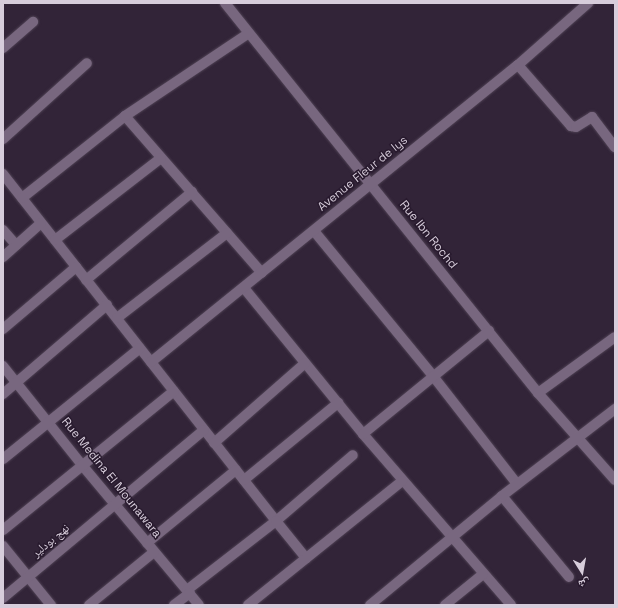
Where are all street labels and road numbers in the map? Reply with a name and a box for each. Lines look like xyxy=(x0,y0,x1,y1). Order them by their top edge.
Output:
street label: Avenue Fleur de lys xyxy=(315,133,411,215)
street label: Rue Ibn Rochd xyxy=(396,198,460,272)
street label: Rue Medina El Mounawara xyxy=(58,415,164,541)
street label: نهج بودلير xyxy=(29,521,73,561)

